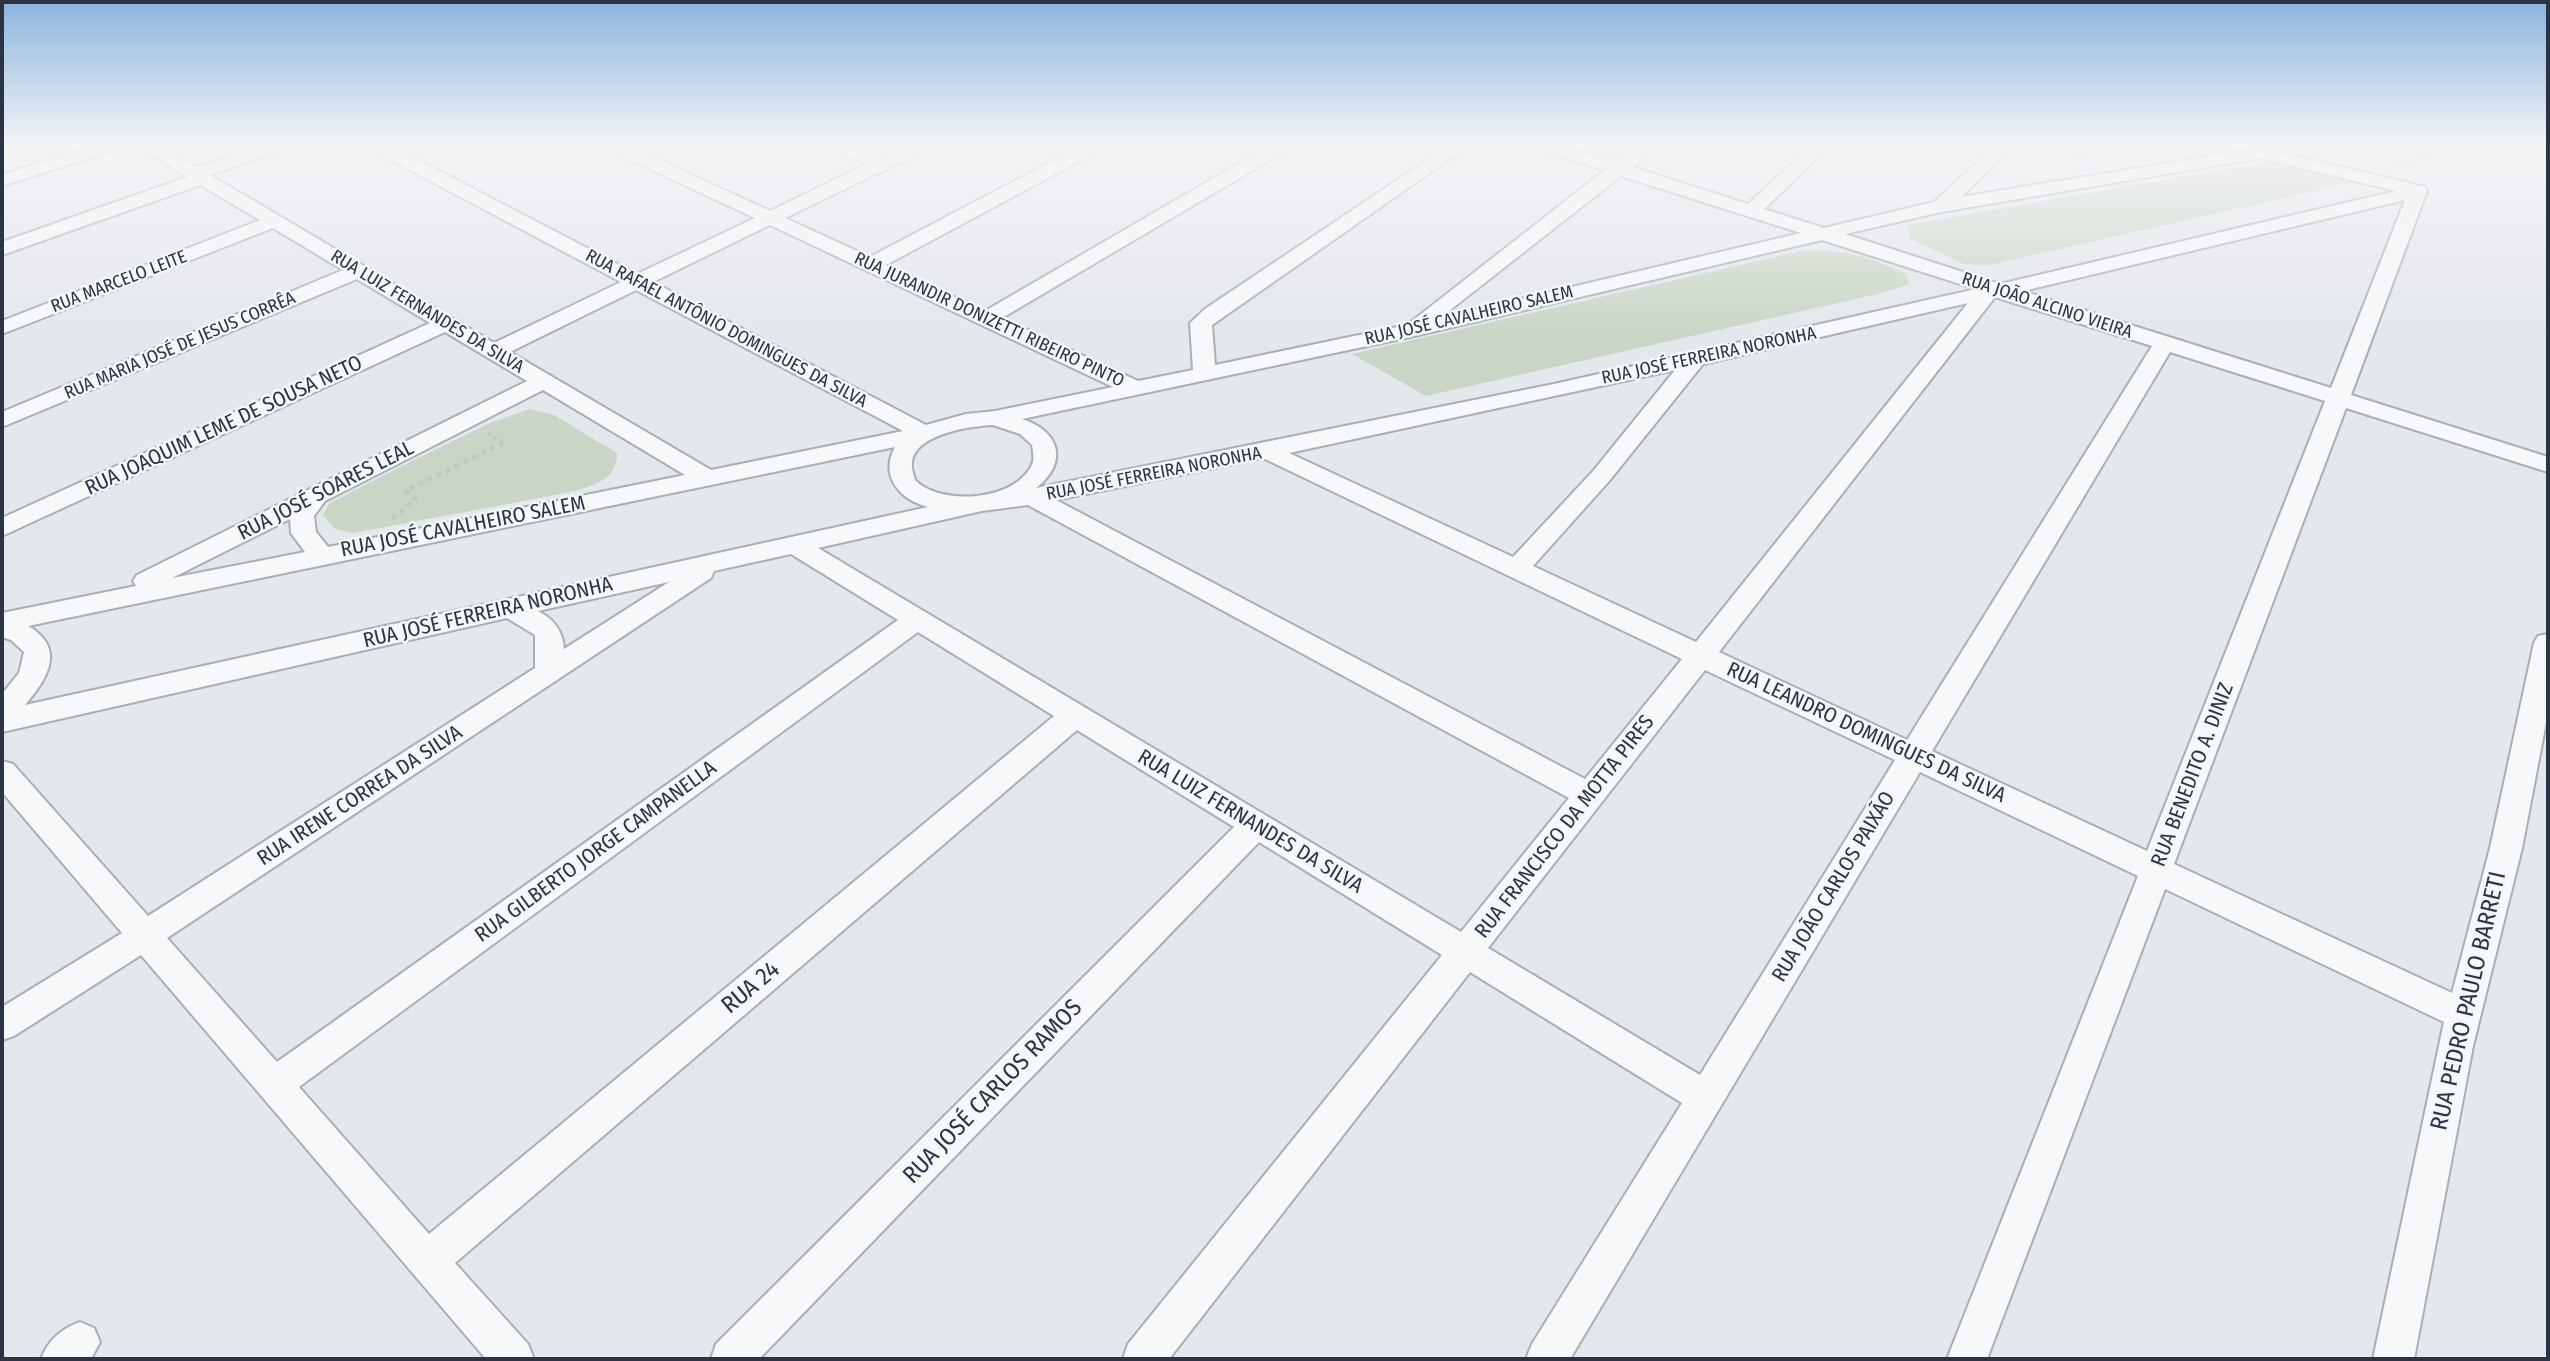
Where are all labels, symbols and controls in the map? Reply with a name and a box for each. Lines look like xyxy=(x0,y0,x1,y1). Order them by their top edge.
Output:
street label: RUA RAFAEL ANTÔNIO DOMINGUES DA SILVA xyxy=(582,245,870,413)
street label: RUA MARCELO LEITE xyxy=(48,246,190,318)
street label: RUA LUIZ FERNANDES DA SILVA xyxy=(327,246,527,378)
street label: RUA JURANDIR DONIZETTI RIBEIRO PINTO xyxy=(851,248,1127,392)
street label: RUA JOÃO ALCINO VIEIRA xyxy=(1959,268,2135,344)
street label: RUA JOSÉ CAVALHEIRO SALEM xyxy=(1363,282,1575,350)
street label: RUA MARIA JOSÉ DE JESUS CORRÊA xyxy=(61,287,299,405)
street label: RUA JOSÉ FERREIRA NORONHA xyxy=(1600,323,1818,389)
street label: RUA JOAQUIM LEME DE SOUSA NETO xyxy=(82,351,366,501)
street label: RUA JOSÉ SOARES LEAL xyxy=(234,436,418,546)
street label: RUA JOSÉ FERREIRA NORONHA xyxy=(1045,443,1263,505)
street label: RUA JOSÉ CAVALHEIRO SALEM xyxy=(339,491,587,563)
street label: RUA JOSÉ FERREIRA NORONHA xyxy=(361,572,615,654)
street label: RUA LEANDRO DOMINGUES DA SILVA xyxy=(1723,657,2009,809)
street label: RUA BENEDITO A. DINIZ xyxy=(2146,680,2240,870)
street label: RUA FRANCISCO DA MOTTA PIRES xyxy=(1470,710,1660,944)
street label: RUA IRENE CORREA DA SILVA xyxy=(253,720,467,872)
street label: RUA LUIZ FERNANDES DA SILVA xyxy=(1133,745,1367,899)
street label: RUA GILBERTO JORGE CAMPANELLA xyxy=(470,756,722,948)
street label: RUA JOÃO CARLOS PAIXÃO xyxy=(1767,787,1901,987)
street label: RUA PEDRO PAULO BARRETI xyxy=(2425,869,2513,1133)
street label: RUA 24 xyxy=(716,956,786,1020)
street label: RUA JOSÉ CARLOS RAMOS xyxy=(898,994,1088,1190)

